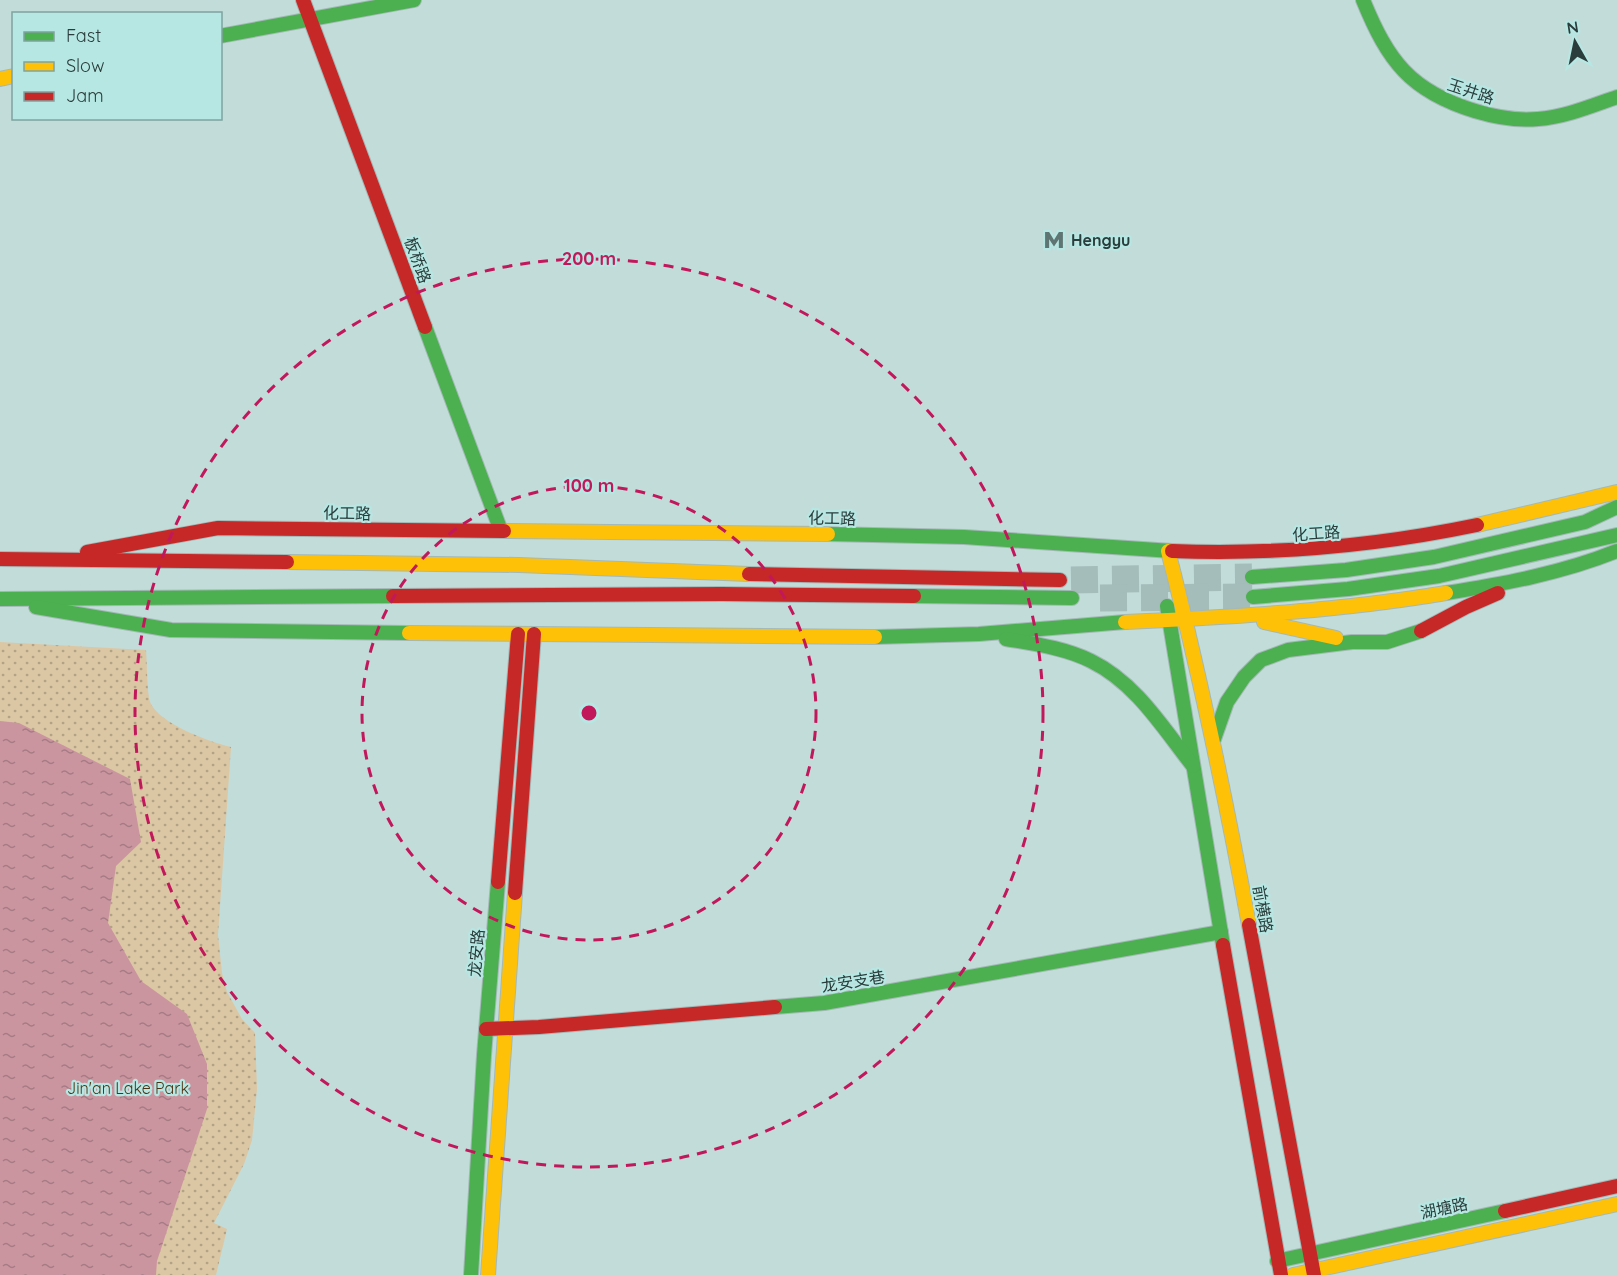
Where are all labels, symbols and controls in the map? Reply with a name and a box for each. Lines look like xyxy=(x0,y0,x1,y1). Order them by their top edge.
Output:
legend xyxy=(12,12,222,120)
north arrow xyxy=(1545,12,1605,72)
text: N xyxy=(1565,16,1580,38)
text: Fast xyxy=(66,24,101,47)
text: Slow xyxy=(66,54,104,77)
street label: 玉井路 xyxy=(1445,74,1497,108)
text: Jam xyxy=(66,84,104,107)
metro station icon: Hengyu xyxy=(1042,228,1066,252)
place label: Hengyu xyxy=(1071,230,1130,250)
street label: 板桥路 xyxy=(400,234,436,286)
text: 200 m xyxy=(562,247,616,270)
text: 100 m xyxy=(564,474,614,497)
street label: 化工路 xyxy=(323,503,371,523)
street label: 化工路 xyxy=(808,508,856,528)
street label: 化工路 xyxy=(1291,521,1341,545)
centre of rings xyxy=(579,703,599,723)
street label: 前横路 xyxy=(1249,884,1277,934)
street label: 龙安路 xyxy=(464,928,488,978)
street label: 龙安支巷 xyxy=(820,966,886,996)
park label: Jin'an Lake Park xyxy=(67,1078,189,1098)
street label: 湖塘路 xyxy=(1418,1193,1470,1223)

